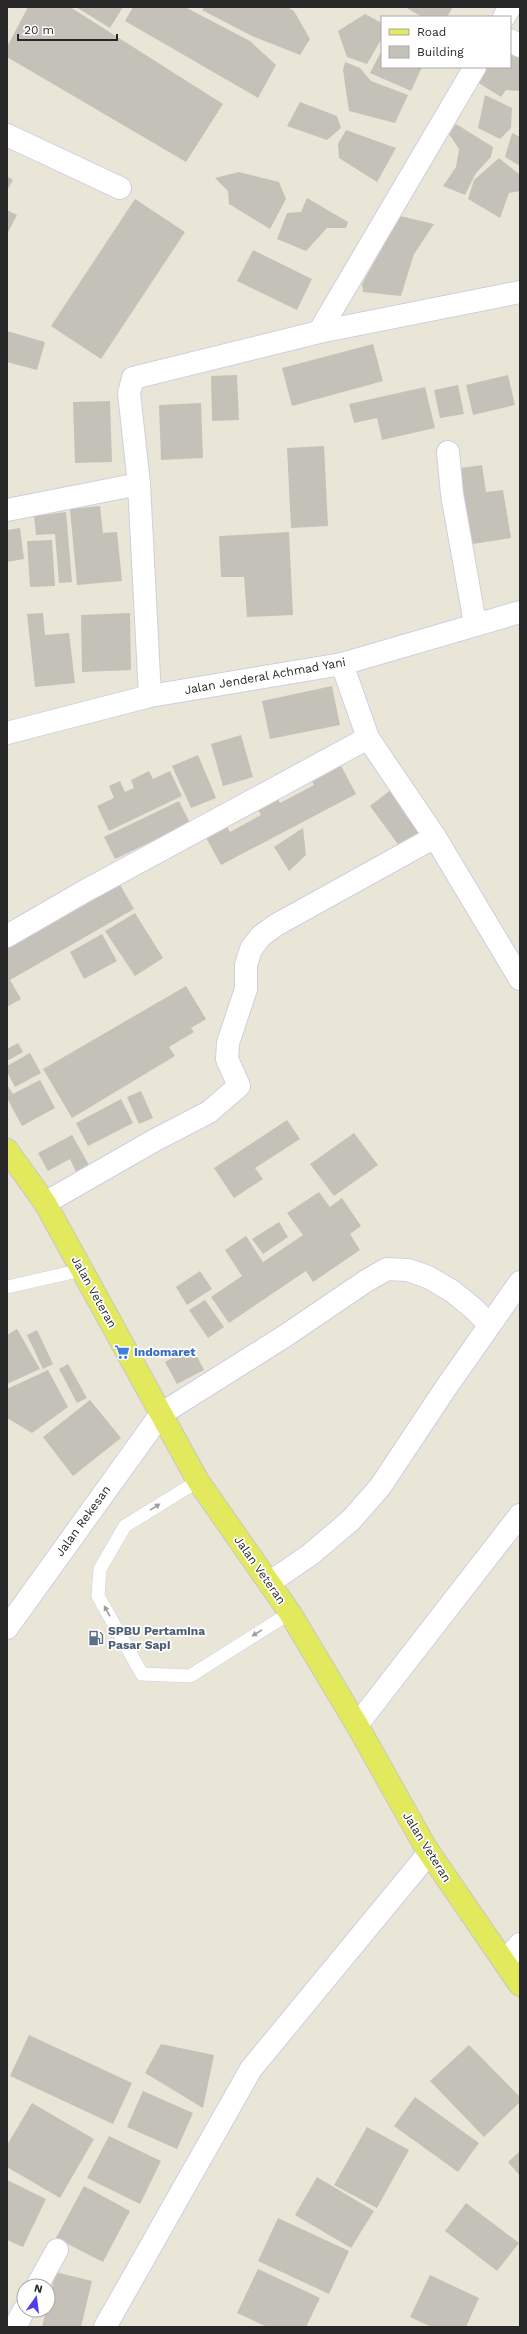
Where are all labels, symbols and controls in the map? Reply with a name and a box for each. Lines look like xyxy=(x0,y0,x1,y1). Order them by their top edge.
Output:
scale bar xyxy=(18,16,117,42)
legend xyxy=(381,16,511,68)
text: 20 m xyxy=(24,23,54,37)
text: Road xyxy=(417,25,446,39)
text: Building xyxy=(417,45,464,59)
street label: Jalan Jenderal Achmad Yani xyxy=(183,655,347,697)
street label: Jalan Veteran xyxy=(69,1254,119,1330)
supermarket icon: Indomaret xyxy=(113,1343,131,1361)
place label: Indomaret xyxy=(134,1345,196,1359)
street label: Jalan Rekesan xyxy=(53,1483,113,1559)
one-way arrow xyxy=(150,1503,160,1511)
street label: Jalan Veteran xyxy=(231,1533,289,1607)
one-way arrow xyxy=(103,1605,110,1617)
place label: SPBU Pertamina Pasar Sapi xyxy=(108,1624,205,1652)
fuel station icon: SPBU Pertamina Pasar Sapi xyxy=(87,1629,105,1647)
one-way arrow xyxy=(251,1630,263,1637)
street label: Jalan Veteran xyxy=(400,1809,454,1885)
north arrow xyxy=(16,2278,56,2318)
text: N xyxy=(33,2281,44,2296)

